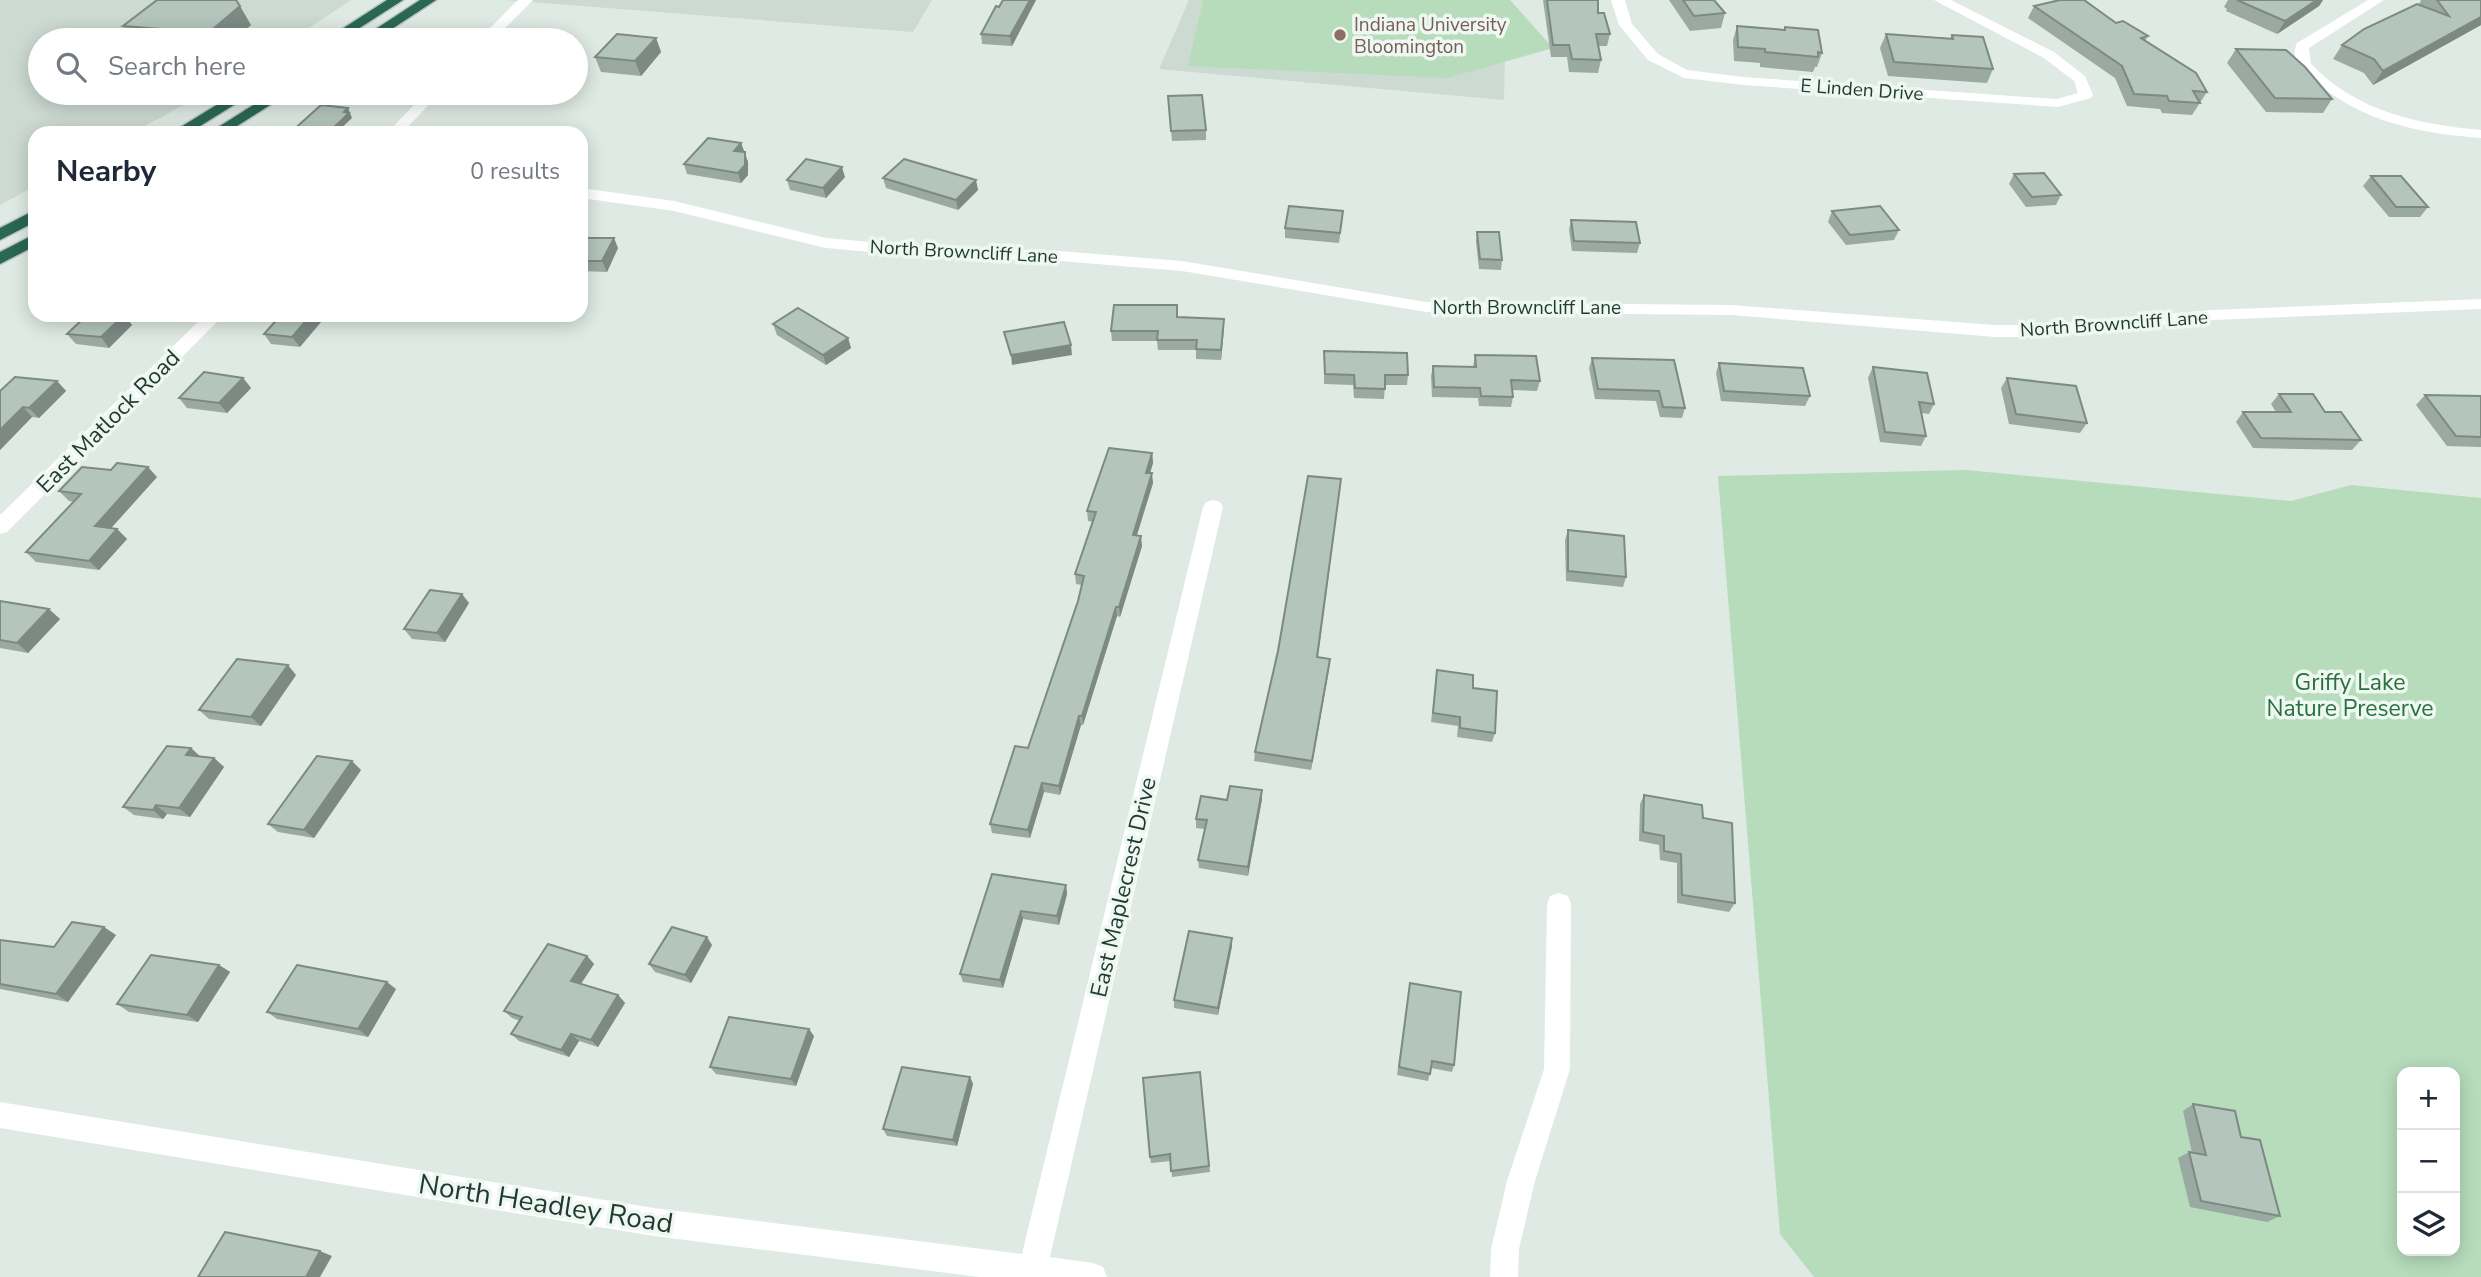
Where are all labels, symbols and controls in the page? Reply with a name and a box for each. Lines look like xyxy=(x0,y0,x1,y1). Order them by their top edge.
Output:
place label: Indiana University Bloomington xyxy=(1354,12,1507,60)
marker: Indiana University Bloomington xyxy=(1332,27,1348,43)
search box xyxy=(28,28,588,105)
icon: search xyxy=(52,48,90,86)
text: Search here xyxy=(108,49,246,84)
street label: E Linden Drive xyxy=(1799,73,1924,107)
text: Nearby xyxy=(56,151,156,192)
text: 0 results xyxy=(470,156,560,187)
street label: North Browncliff Lane xyxy=(869,234,1059,270)
street label: North Browncliff Lane xyxy=(1433,295,1621,321)
street label: North Browncliff Lane xyxy=(2019,304,2209,344)
street label: East Matlock Road xyxy=(30,343,187,500)
park label: Griffy Lake Nature Preserve xyxy=(2266,667,2434,724)
street label: East Maplecrest Drive xyxy=(1083,774,1164,1000)
map controls xyxy=(2397,1067,2460,1256)
button: + xyxy=(2397,1067,2460,1130)
button: − xyxy=(2397,1130,2460,1193)
street label: North Headley Road xyxy=(416,1165,676,1243)
button: layers xyxy=(2397,1193,2460,1256)

